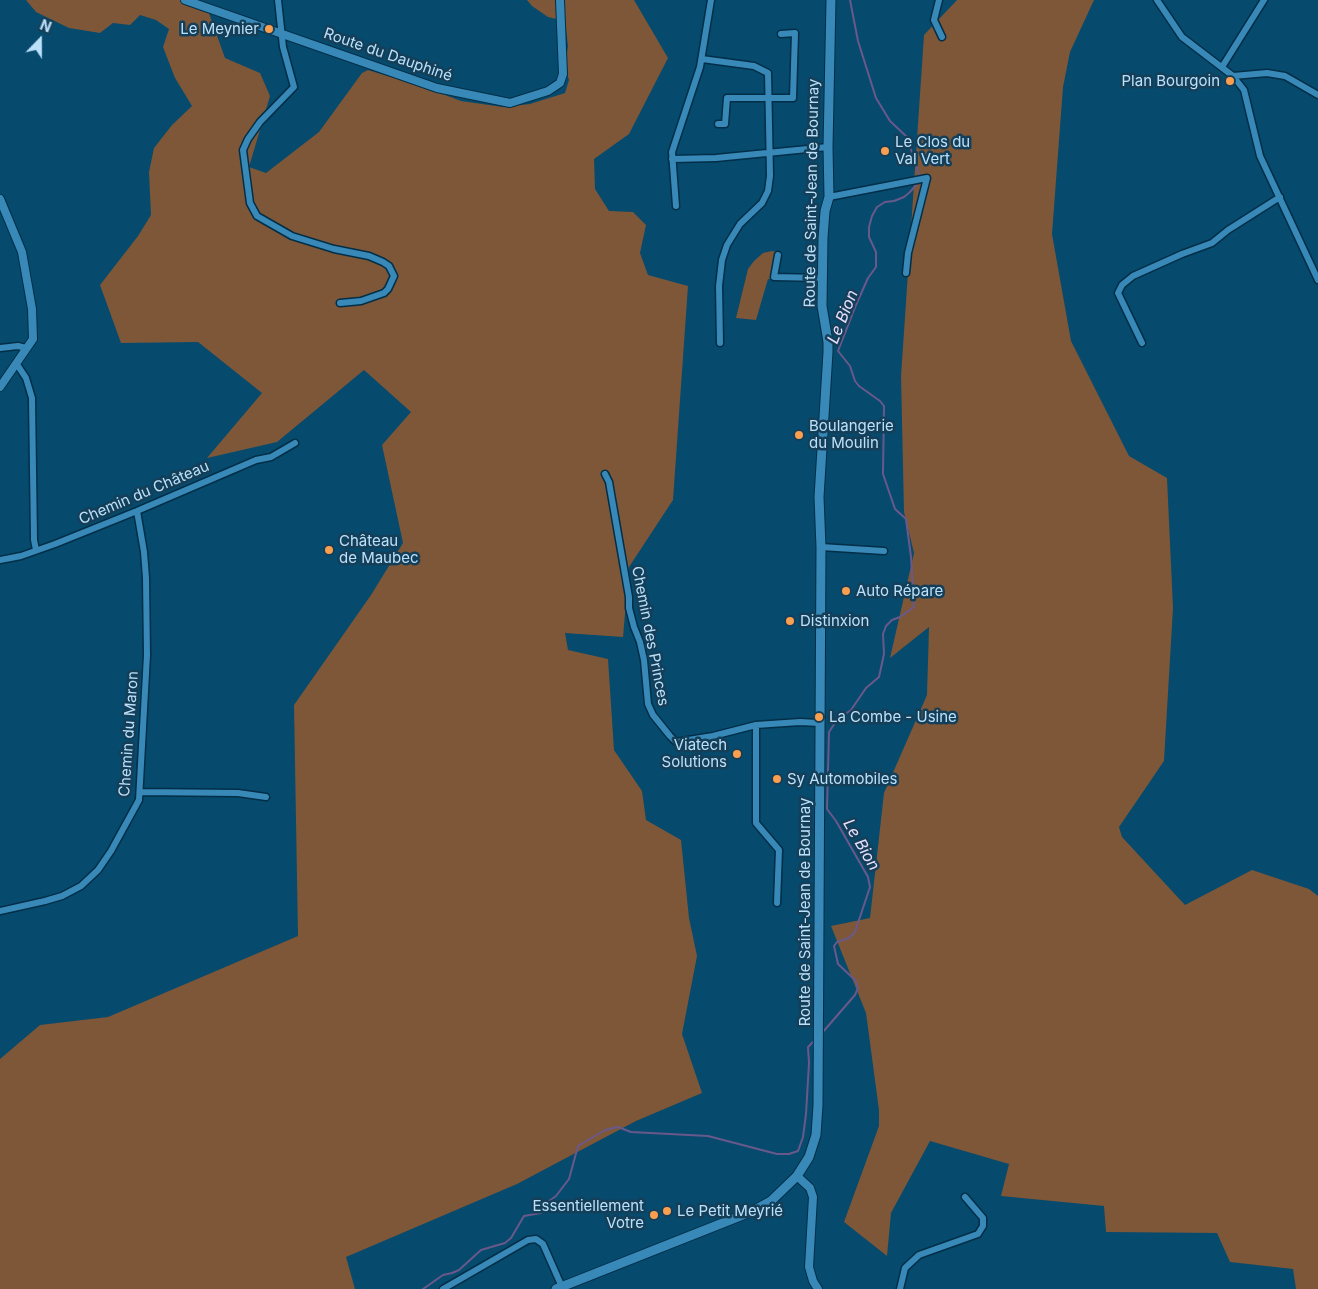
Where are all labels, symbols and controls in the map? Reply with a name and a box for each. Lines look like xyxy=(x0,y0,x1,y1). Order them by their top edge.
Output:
north arrow xyxy=(15,15,65,65)
text: N xyxy=(38,16,54,36)
place label: Le Meynier xyxy=(180,20,259,38)
marker: Le Meynier xyxy=(263,23,275,35)
street label: Route du Dauphiné xyxy=(321,25,455,85)
place label: Plan Bourgoin xyxy=(1122,72,1220,90)
marker: Plan Bourgoin xyxy=(1224,75,1236,87)
street label: Route de Saint-Jean de Bournay xyxy=(801,79,823,307)
place label: Le Clos du Val Vert xyxy=(895,133,970,168)
marker: Le Clos du Val Vert xyxy=(879,145,891,157)
water label: Le Bion xyxy=(824,287,862,347)
place label: Boulangerie du Moulin xyxy=(809,417,894,452)
marker: Boulangerie du Moulin xyxy=(793,429,805,441)
street label: Chemin du Château xyxy=(76,457,212,529)
place label: Château de Maubec xyxy=(339,532,418,567)
marker: Château de Maubec xyxy=(323,544,335,556)
street label: Chemin des Princes xyxy=(628,565,672,707)
place label: Auto Répare xyxy=(856,582,943,600)
marker: Auto Répare xyxy=(840,585,852,597)
place label: Distinxion xyxy=(800,612,869,630)
marker: Distinxion xyxy=(784,615,796,627)
street label: Chemin du Maron xyxy=(116,671,142,797)
place label: La Combe - Usine xyxy=(829,708,957,726)
marker: La Combe - Usine xyxy=(813,711,825,723)
place label: Viatech Solutions xyxy=(662,736,727,771)
marker: Viatech Solutions xyxy=(731,748,743,760)
place label: Sy Automobiles xyxy=(787,770,897,788)
marker: Sy Automobiles xyxy=(771,773,783,785)
street label: Route de Saint-Jean de Bournay xyxy=(796,798,814,1026)
water label: Le Bion xyxy=(839,816,883,874)
place label: Essentiellement Votre xyxy=(533,1197,644,1232)
place label: Le Petit Meyrié xyxy=(677,1202,783,1220)
marker: Le Petit Meyrié xyxy=(661,1205,673,1217)
marker: Essentiellement Votre xyxy=(648,1209,660,1221)

